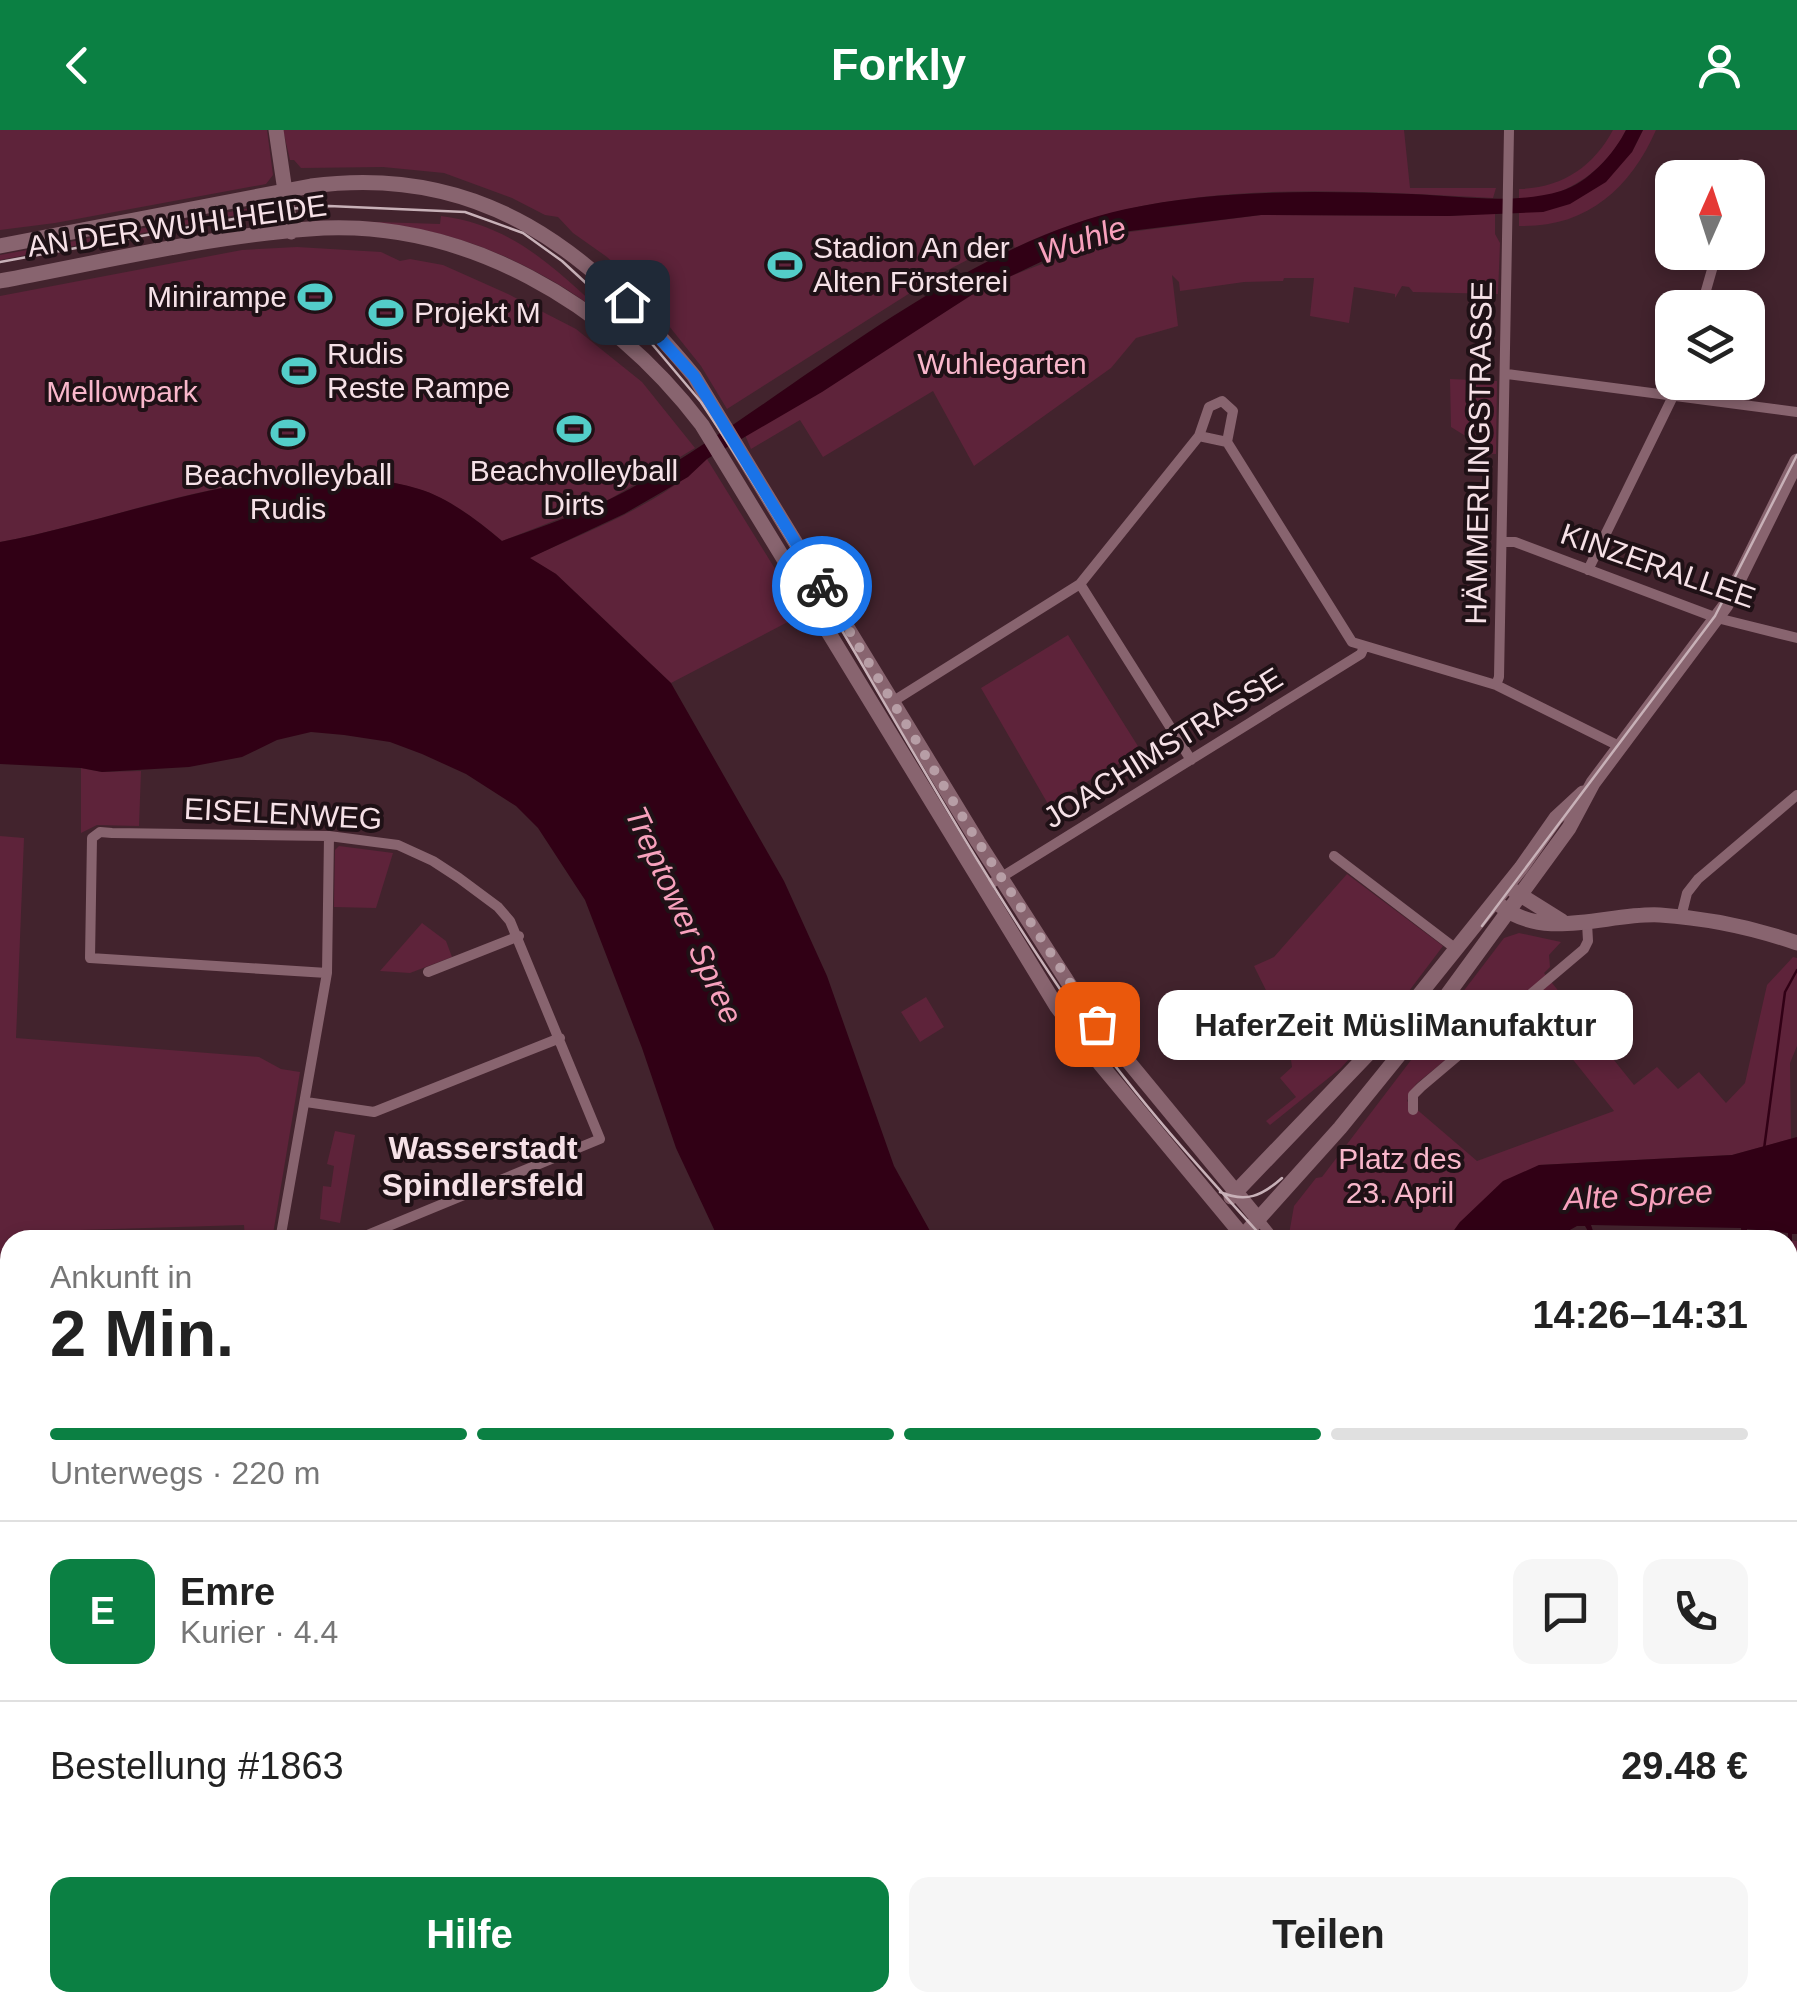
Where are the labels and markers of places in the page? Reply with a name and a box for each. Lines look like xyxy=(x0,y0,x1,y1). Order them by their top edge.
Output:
place label: Stadion An der Alten Försterei xyxy=(813,231,1010,298)
sports icon: Stadion An der Alten Försterei xyxy=(766,246,804,284)
pin xyxy=(585,260,670,345)
sports icon: Minirampe xyxy=(296,278,334,316)
place label: Minirampe xyxy=(147,280,287,313)
sports icon: Projekt M xyxy=(367,294,405,332)
place label: Projekt M xyxy=(414,296,541,329)
place label: Rudis Reste Rampe xyxy=(327,337,510,404)
sports icon: Rudis Reste Rampe xyxy=(280,352,318,390)
sports icon: Beachvolleyball Dirts xyxy=(555,410,593,448)
sports icon: Beachvolleyball Rudis xyxy=(269,414,307,452)
place label: Beachvolleyball Dirts xyxy=(470,454,678,521)
place label: Beachvolleyball Rudis xyxy=(184,458,392,525)
pin xyxy=(1055,982,1140,1067)
callout: HaferZeit MüsliManufaktur xyxy=(1157,989,1632,1059)

